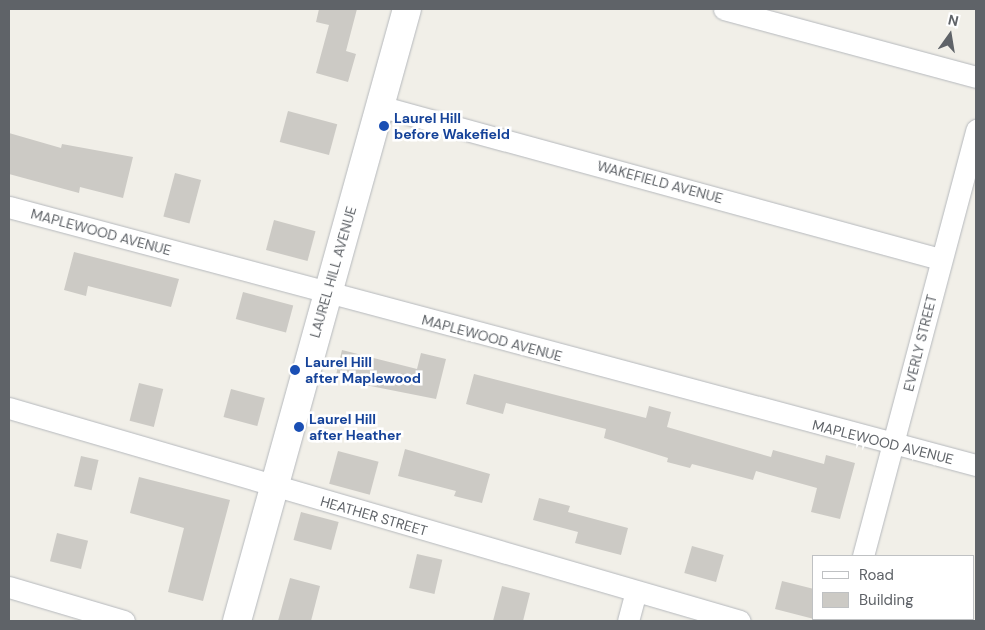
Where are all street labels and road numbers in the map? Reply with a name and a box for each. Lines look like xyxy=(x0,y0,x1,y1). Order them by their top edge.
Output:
street label: WAKEFIELD AVENUE xyxy=(595,157,725,207)
street label: LAUREL HILL AVENUE xyxy=(306,204,360,340)
street label: MAPLEWOOD AVENUE xyxy=(29,205,173,259)
street label: EVERLY STREET xyxy=(900,293,940,393)
street label: MAPLEWOOD AVENUE xyxy=(420,311,564,365)
street label: MAPLEWOOD AVENUE xyxy=(811,416,955,468)
street label: HEATHER STREET xyxy=(318,493,430,539)

